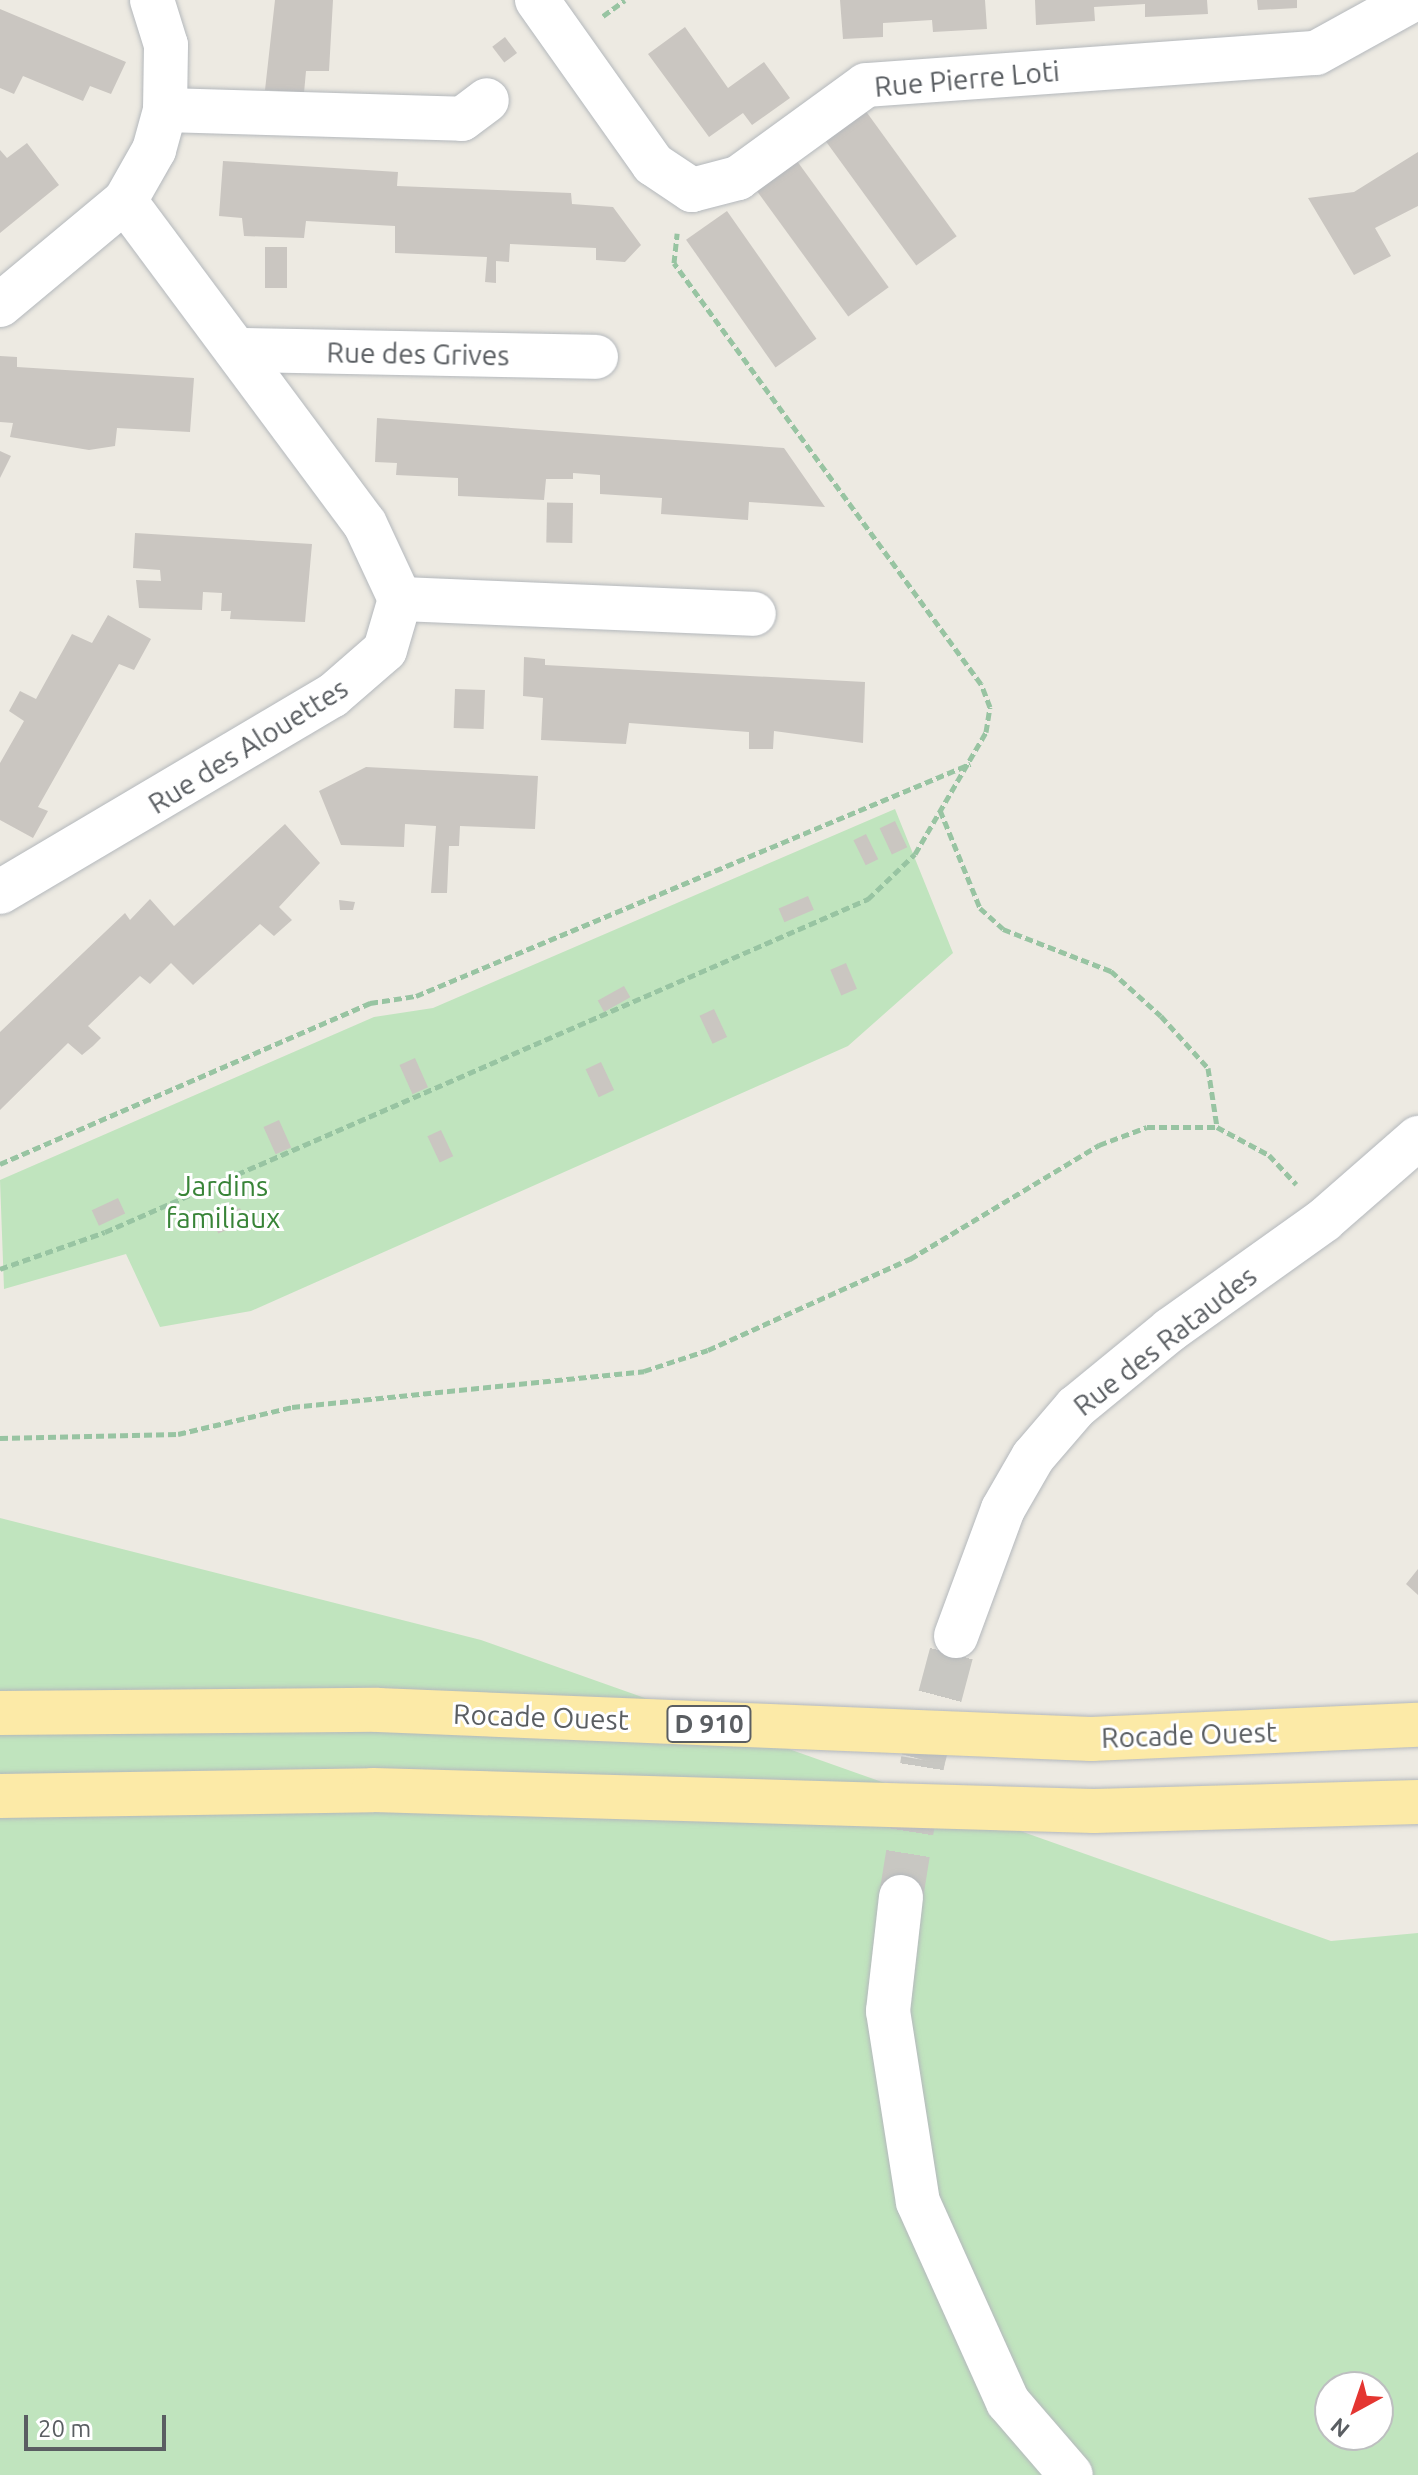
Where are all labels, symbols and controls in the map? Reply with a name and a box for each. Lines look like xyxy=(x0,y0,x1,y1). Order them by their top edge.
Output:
street label: Rue Pierre Loti xyxy=(873,54,1061,104)
street label: Rue des Grives xyxy=(326,336,510,372)
street label: Rue des Alouettes xyxy=(142,671,354,821)
park label: Jardins familiaux xyxy=(166,1169,280,1235)
street label: Rue des Rataudes xyxy=(1067,1259,1263,1423)
street label: Rocade Ouest xyxy=(453,1697,629,1737)
road number: D 910 xyxy=(665,1702,753,1746)
street label: Rocade Ouest xyxy=(1101,1715,1277,1755)
north arrow xyxy=(1314,2371,1394,2451)
scale bar xyxy=(28,2399,170,2449)
text: N xyxy=(1325,2413,1354,2443)
text: 20 m xyxy=(38,2415,91,2442)

